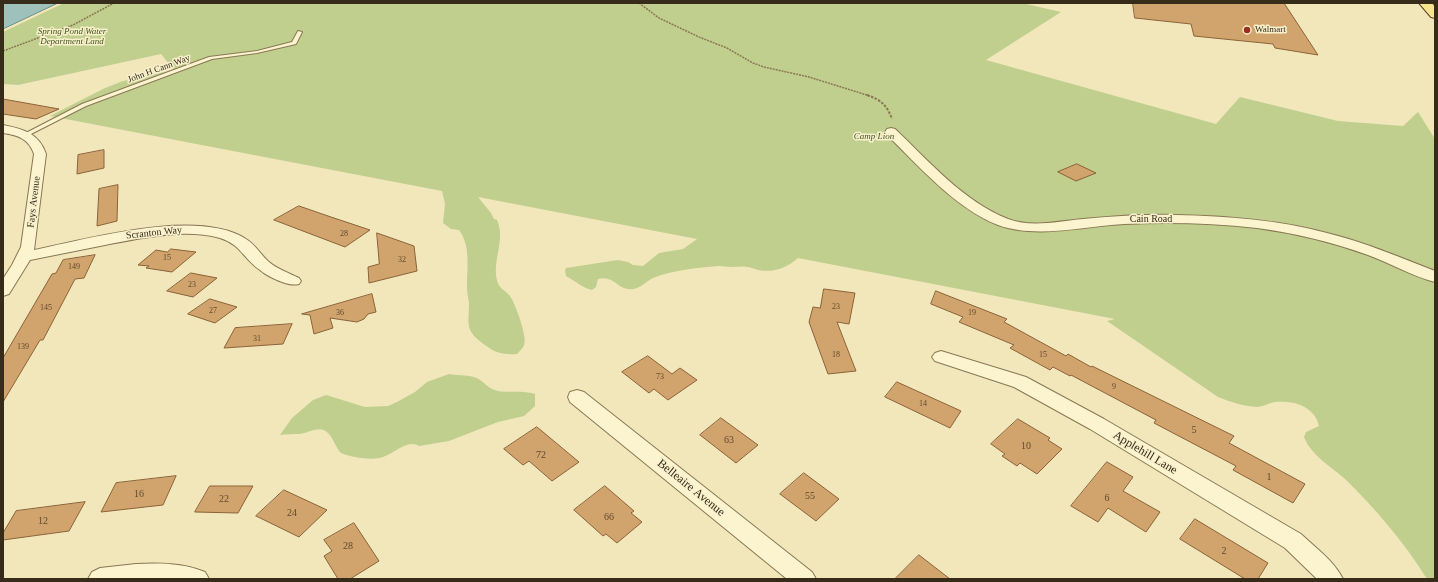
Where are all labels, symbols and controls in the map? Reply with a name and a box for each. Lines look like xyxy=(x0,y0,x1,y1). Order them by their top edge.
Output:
marker: Walmart xyxy=(1242,25,1252,35)
place label: Walmart xyxy=(1255,25,1286,35)
park label: Spring Pond Water Department Land xyxy=(38,27,106,48)
street label: John H Cann Way xyxy=(126,53,192,85)
park label: Camp Lion xyxy=(854,132,894,142)
street label: Fays Avenue xyxy=(25,176,43,228)
street label: Cain Road xyxy=(1130,213,1172,225)
street label: Scranton Way xyxy=(125,224,183,242)
house number: 28 xyxy=(340,229,348,239)
house number: 15 xyxy=(163,253,171,263)
house number: 32 xyxy=(398,255,406,265)
house number: 149 xyxy=(68,262,80,272)
house number: 23 xyxy=(188,280,196,290)
house number: 23 xyxy=(832,302,840,312)
house number: 145 xyxy=(40,303,52,313)
house number: 27 xyxy=(209,306,217,316)
house number: 36 xyxy=(336,308,344,318)
house number: 19 xyxy=(968,308,976,318)
house number: 31 xyxy=(253,334,261,344)
house number: 139 xyxy=(17,342,29,352)
house number: 18 xyxy=(832,350,840,360)
house number: 15 xyxy=(1039,350,1047,360)
house number: 73 xyxy=(656,372,664,382)
house number: 9 xyxy=(1112,382,1116,392)
house number: 14 xyxy=(919,399,927,409)
house number: 5 xyxy=(1192,424,1196,436)
street label: Applehill Lane xyxy=(1110,428,1180,478)
house number: 63 xyxy=(724,434,734,446)
house number: 10 xyxy=(1021,440,1031,452)
house number: 72 xyxy=(536,449,546,461)
street label: Belleaire Avenue xyxy=(654,456,728,520)
house number: 1 xyxy=(1266,471,1272,483)
house number: 16 xyxy=(134,488,144,500)
house number: 55 xyxy=(805,490,815,502)
house number: 6 xyxy=(1104,492,1110,504)
house number: 22 xyxy=(219,493,229,505)
house number: 24 xyxy=(287,507,297,519)
house number: 66 xyxy=(604,511,614,523)
house number: 12 xyxy=(38,515,48,527)
house number: 28 xyxy=(343,540,353,552)
house number: 2 xyxy=(1222,545,1226,557)

